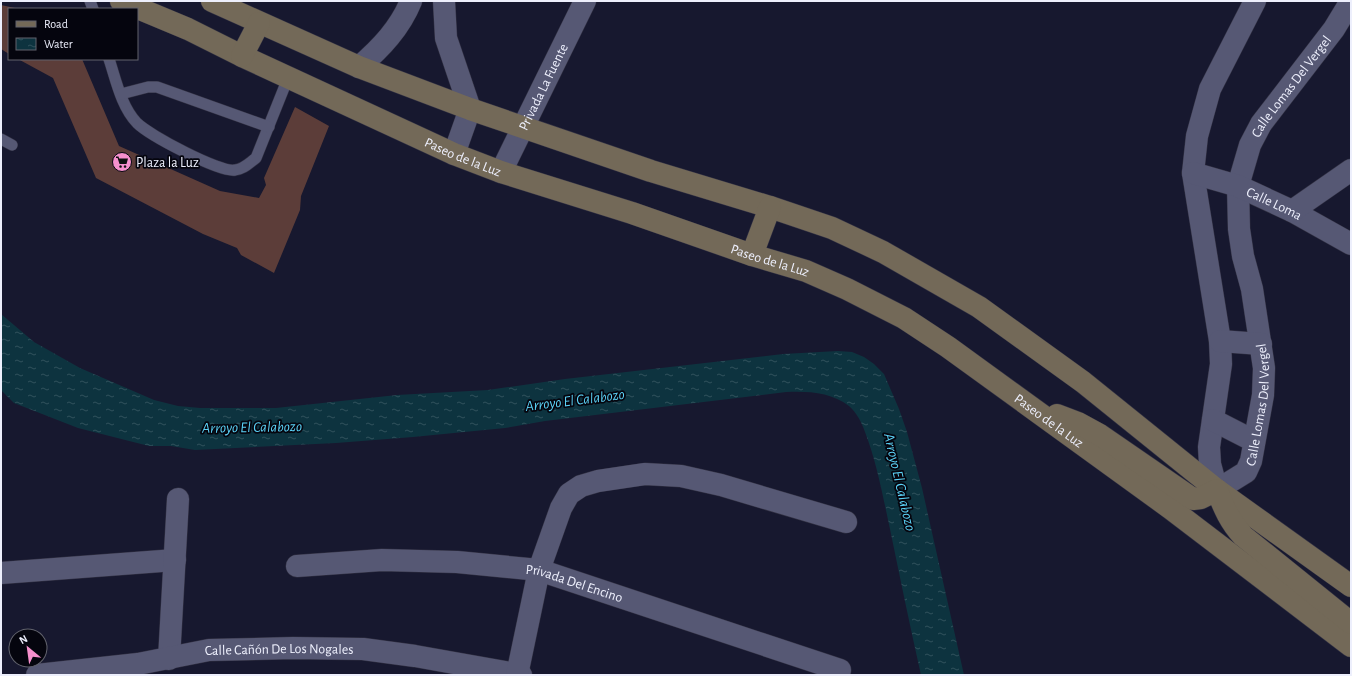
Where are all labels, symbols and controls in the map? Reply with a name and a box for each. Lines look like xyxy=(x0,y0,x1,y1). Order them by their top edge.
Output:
legend xyxy=(8,8,138,60)
text: Road xyxy=(44,18,68,30)
street label: Calle Lomas Del Vergel xyxy=(1249,33,1334,140)
text: Water xyxy=(44,38,73,50)
street label: Privada La Fuente xyxy=(517,42,571,133)
street label: Paseo de la Luz xyxy=(422,135,503,179)
supermarket icon: Plaza la Luz xyxy=(111,151,133,173)
place label: Plaza la Luz xyxy=(136,156,199,170)
street label: Calle Loma xyxy=(1244,185,1304,223)
street label: Paseo de la Luz xyxy=(729,242,811,280)
street label: Calle Lomas Del Vergel xyxy=(1244,343,1272,469)
water label: Arroyo El Calabozo xyxy=(524,387,626,414)
street label: Paseo de la Luz xyxy=(1012,392,1086,451)
water label: Arroyo El Calabozo xyxy=(201,419,302,436)
water label: Arroyo El Calabozo xyxy=(881,431,918,533)
street label: Privada Del Encino xyxy=(525,563,625,605)
north arrow xyxy=(8,628,48,668)
text: N xyxy=(17,633,29,646)
street label: Calle Cañón De Los Nogales xyxy=(204,642,354,659)

